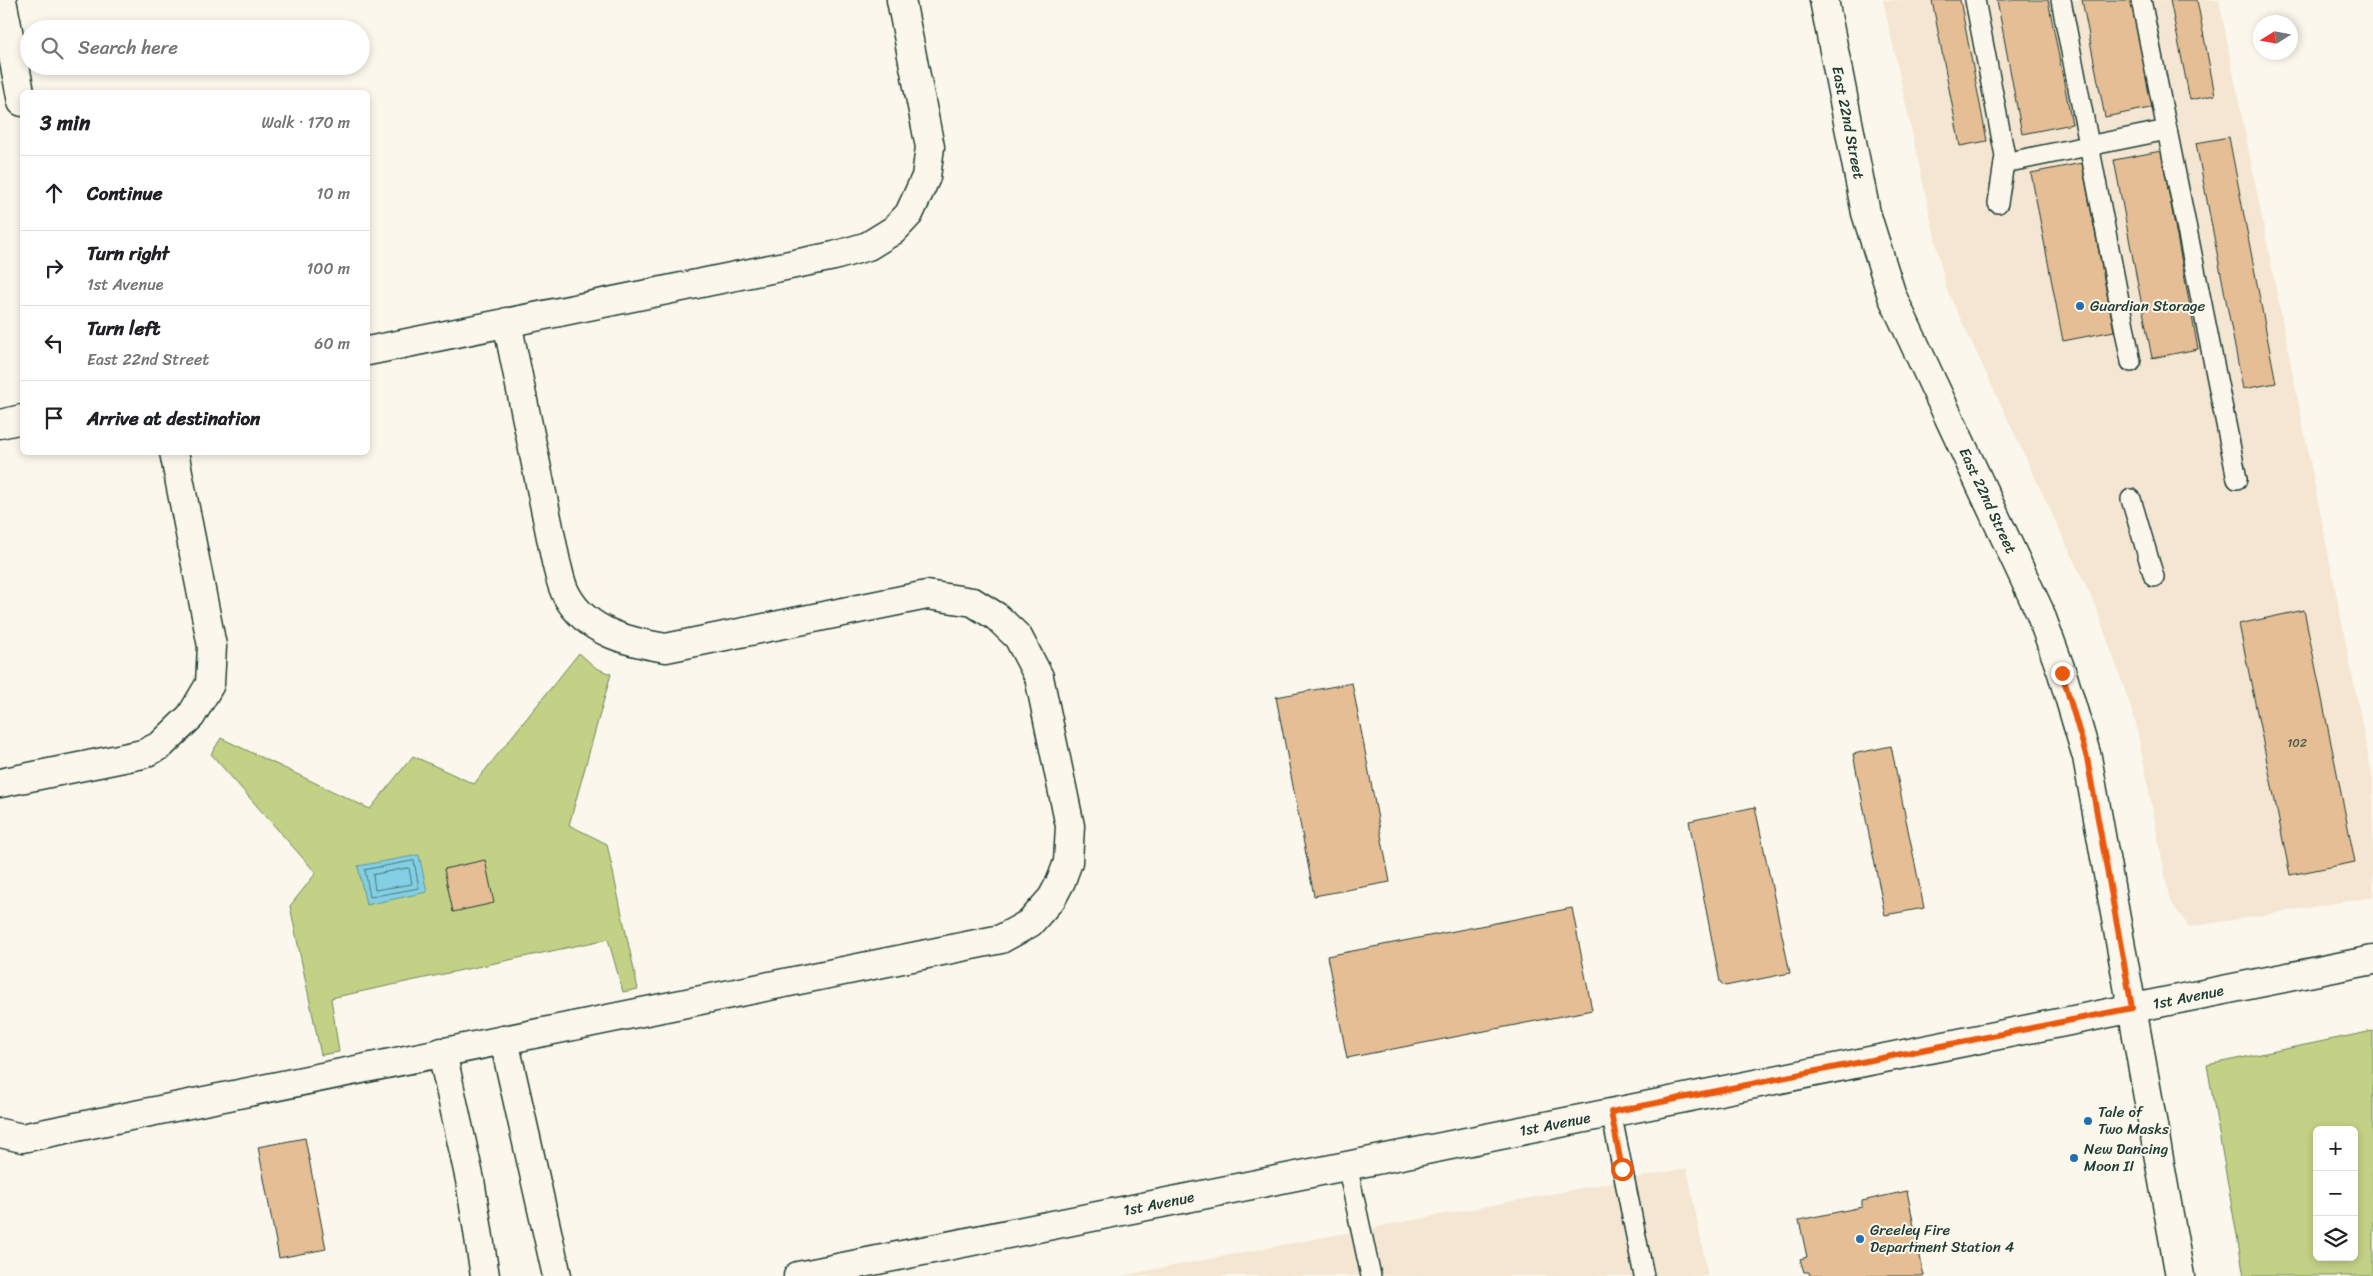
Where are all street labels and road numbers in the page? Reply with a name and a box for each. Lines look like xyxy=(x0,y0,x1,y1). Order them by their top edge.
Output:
street label: East 22nd Street xyxy=(1824,64,1872,182)
street label: East 22nd Street xyxy=(1952,443,2024,558)
street label: 1st Avenue xyxy=(2151,977,2226,1017)
street label: 1st Avenue xyxy=(1517,1104,1593,1144)
street label: 1st Avenue xyxy=(1121,1184,1197,1223)

